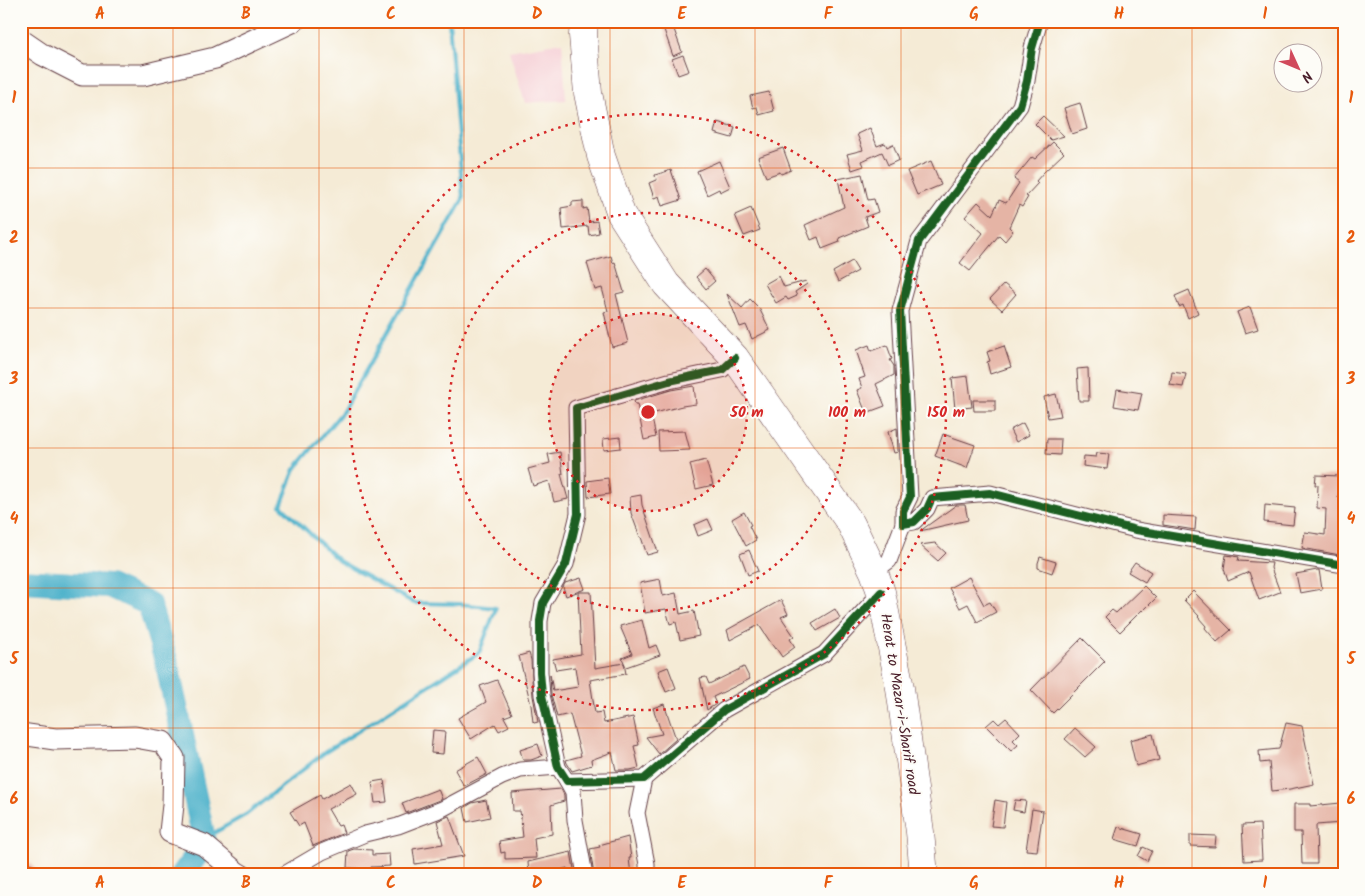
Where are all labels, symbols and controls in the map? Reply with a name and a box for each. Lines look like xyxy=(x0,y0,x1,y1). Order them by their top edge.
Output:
text: A xyxy=(95,2,105,27)
text: B xyxy=(241,2,251,27)
text: C xyxy=(386,2,396,27)
text: D xyxy=(532,2,543,27)
text: E xyxy=(678,2,688,27)
text: F xyxy=(824,2,834,27)
text: G xyxy=(969,2,979,27)
text: H xyxy=(1114,2,1124,27)
text: I xyxy=(1263,2,1268,27)
north arrow xyxy=(1272,42,1322,92)
text: N xyxy=(1296,66,1318,87)
text: 1 xyxy=(12,86,17,111)
text: 1 xyxy=(1349,86,1354,111)
text: 2 xyxy=(9,226,19,251)
text: 2 xyxy=(1346,226,1356,251)
text: 3 xyxy=(9,367,19,392)
text: 3 xyxy=(1346,367,1356,392)
text: 50 m xyxy=(729,401,764,425)
text: 100 m xyxy=(828,401,866,425)
text: 150 m xyxy=(927,401,965,425)
centre of rings xyxy=(639,403,657,421)
text: 4 xyxy=(10,507,19,532)
text: 4 xyxy=(1347,507,1356,532)
street label: Herat to Mazar-i-Sharif road xyxy=(873,612,925,797)
text: 5 xyxy=(9,647,20,672)
text: 5 xyxy=(1346,647,1357,672)
text: 6 xyxy=(10,787,19,812)
text: 6 xyxy=(1347,787,1356,812)
text: A xyxy=(95,871,105,896)
text: B xyxy=(241,871,251,896)
text: C xyxy=(386,871,396,896)
text: D xyxy=(532,871,543,896)
text: E xyxy=(678,871,688,896)
text: F xyxy=(824,871,834,896)
text: G xyxy=(969,871,979,896)
text: H xyxy=(1114,871,1124,896)
text: I xyxy=(1263,871,1268,896)

